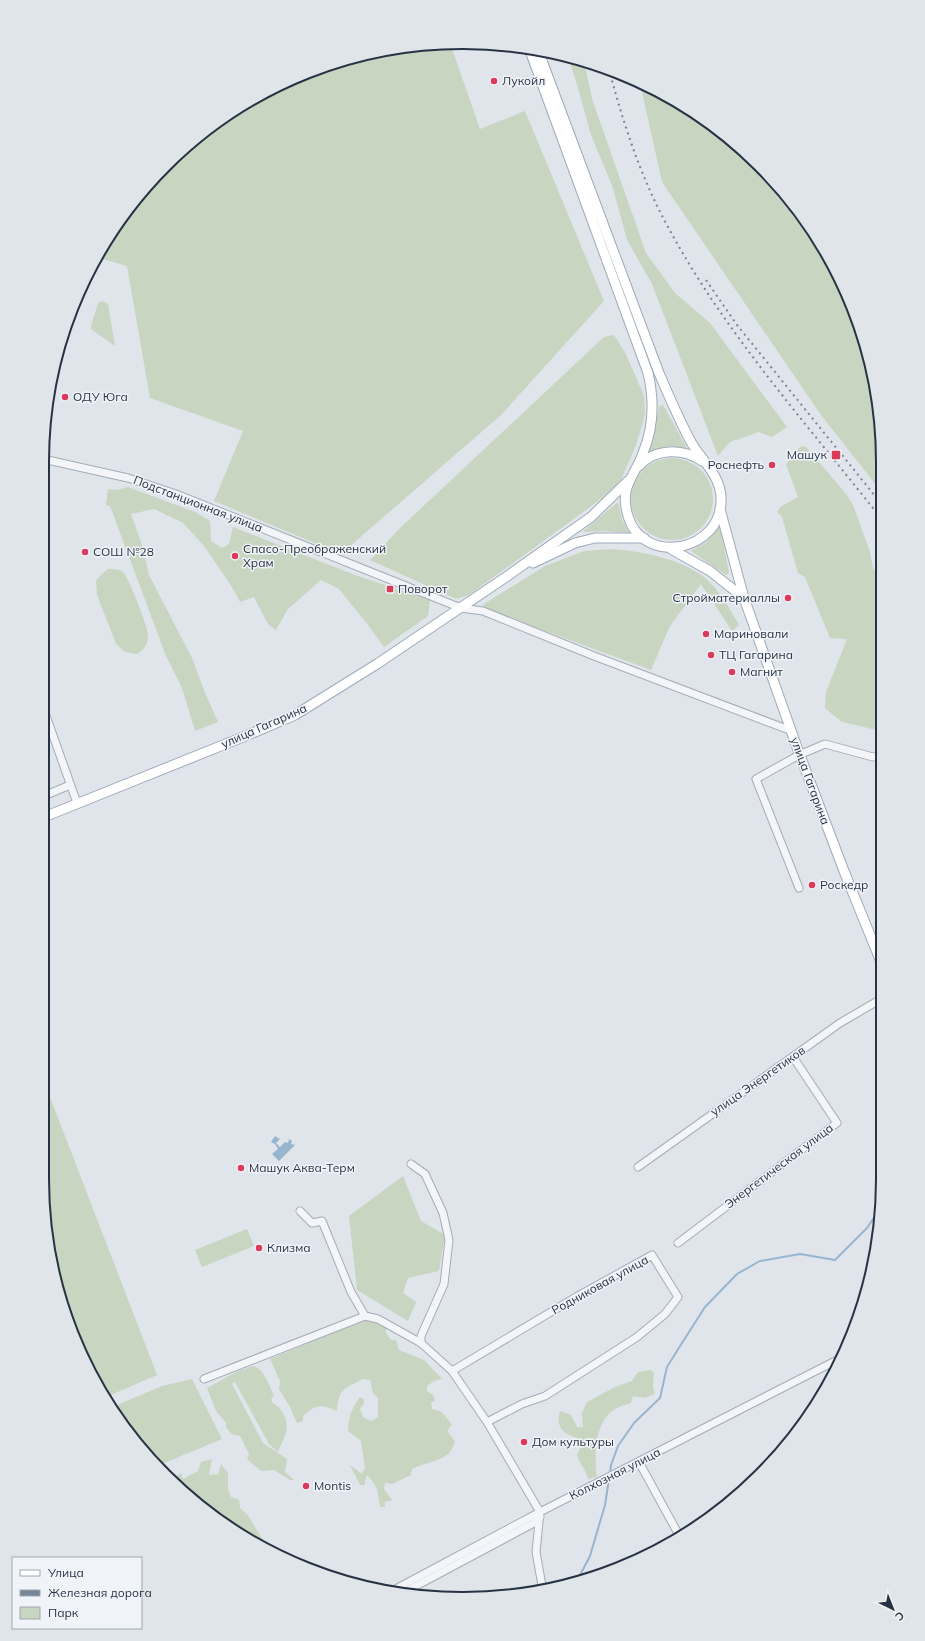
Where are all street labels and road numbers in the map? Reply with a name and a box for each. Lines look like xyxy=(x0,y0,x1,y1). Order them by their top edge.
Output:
street label: Подстанционная улица xyxy=(131,472,265,535)
street label: улица Гагарина xyxy=(219,700,309,751)
street label: улица Гагарина xyxy=(788,735,833,827)
street label: улица Энергетиков xyxy=(707,1042,808,1119)
street label: Энергетическая улица xyxy=(721,1120,836,1211)
street label: Родниковая улица xyxy=(549,1252,651,1317)
street label: Колхозная улица xyxy=(567,1444,663,1503)

